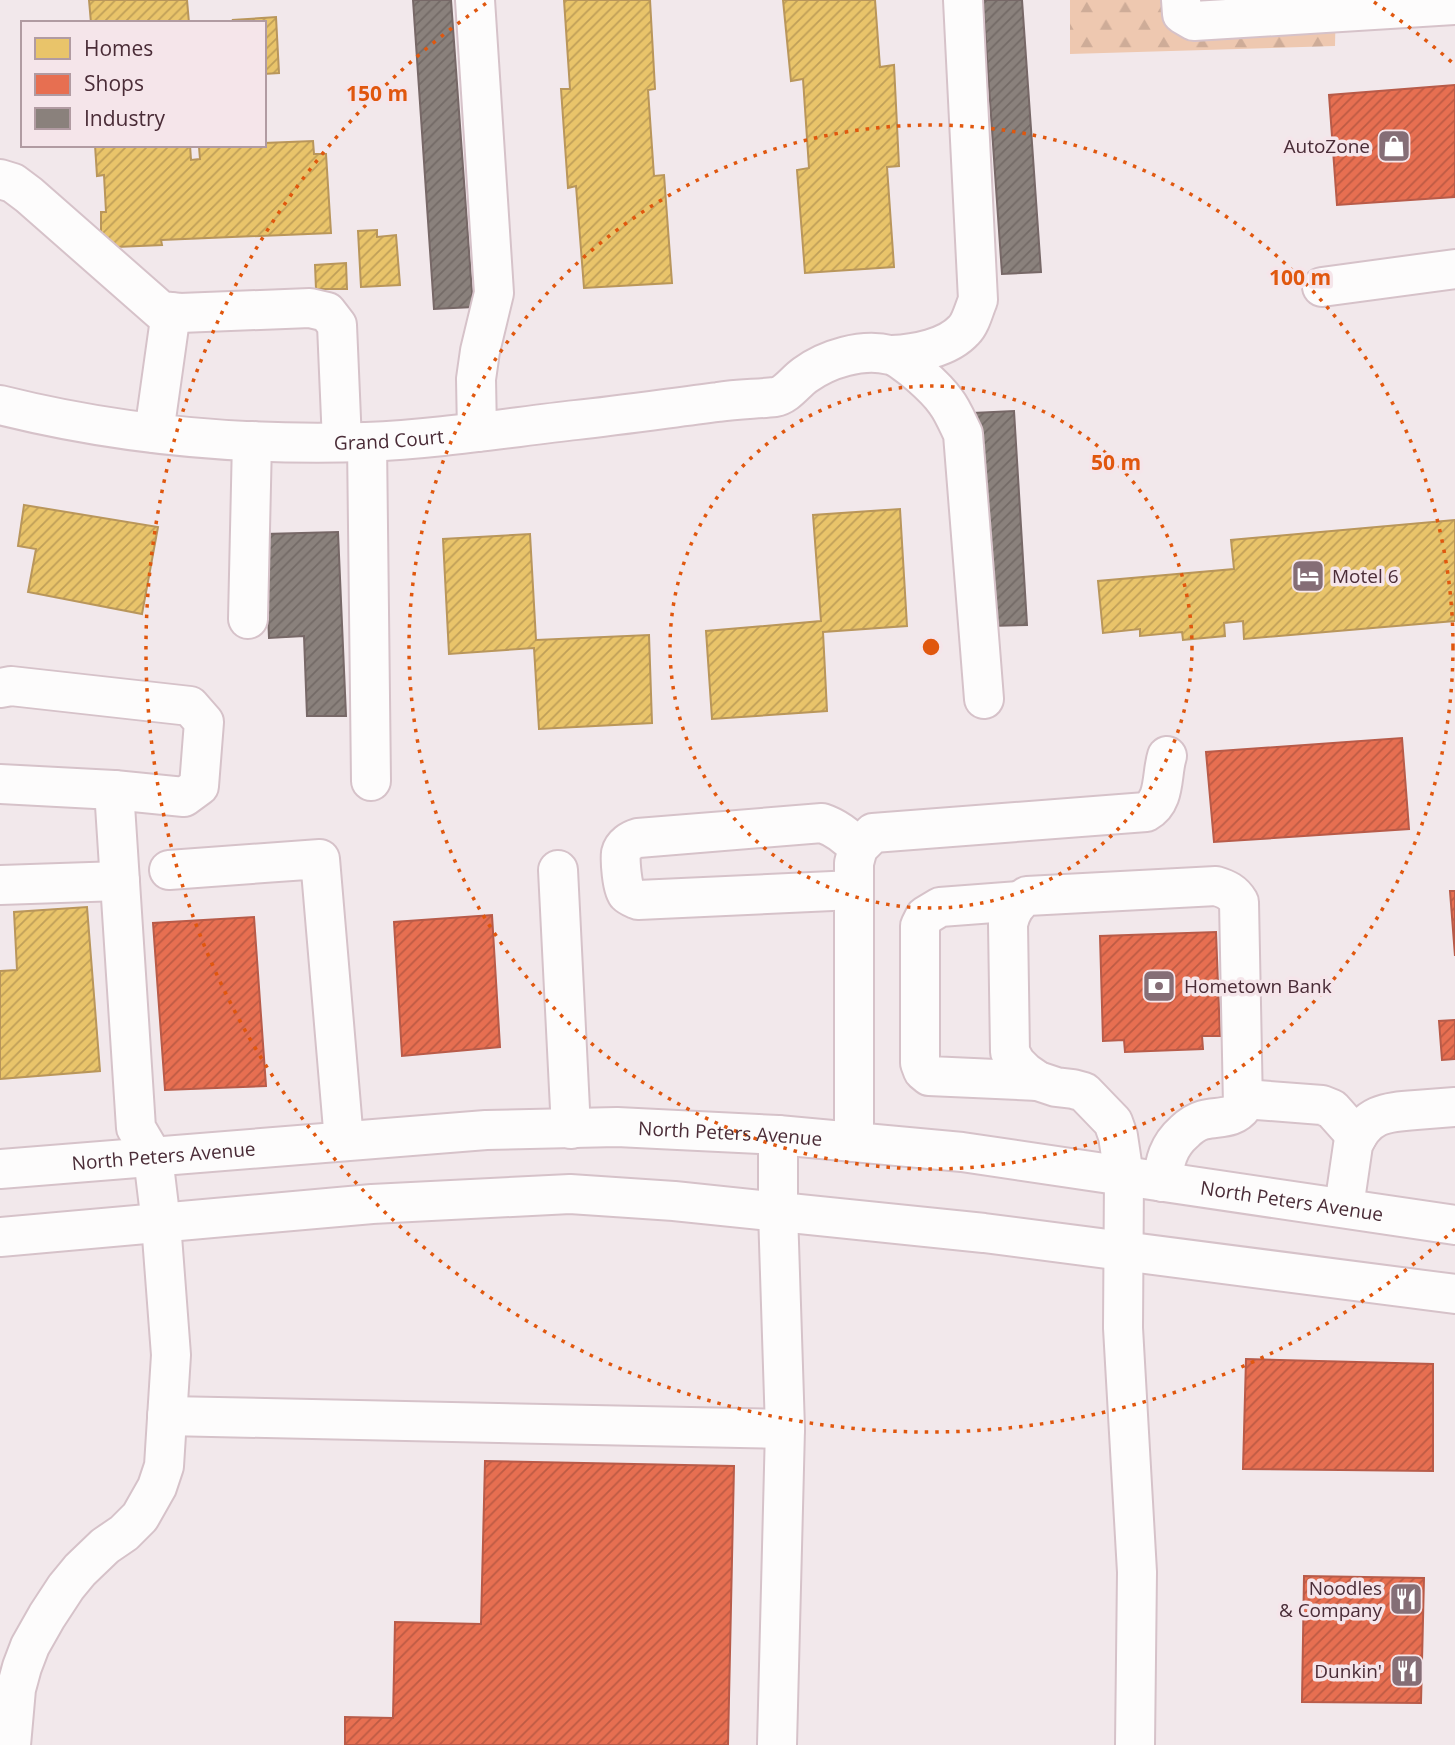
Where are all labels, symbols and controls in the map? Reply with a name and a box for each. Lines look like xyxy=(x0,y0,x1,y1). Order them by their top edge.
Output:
legend xyxy=(21,21,266,147)
text: Homes xyxy=(84,34,153,62)
text: Shops xyxy=(84,69,144,97)
text: 150 m xyxy=(346,79,408,107)
text: Industry xyxy=(84,104,166,132)
shop icon: AutoZone xyxy=(1375,127,1413,165)
place label: AutoZone xyxy=(1284,133,1370,159)
text: 100 m xyxy=(1269,263,1331,291)
street label: Grand Court xyxy=(334,423,445,456)
text: 50 m xyxy=(1091,448,1141,476)
hotel icon: Motel 6 xyxy=(1289,557,1327,595)
place label: Motel 6 xyxy=(1332,563,1399,589)
centre of rings xyxy=(919,635,943,659)
bank icon: Hometown Bank xyxy=(1140,967,1178,1005)
place label: Hometown Bank xyxy=(1184,973,1332,999)
street label: North Peters Avenue xyxy=(638,1115,823,1152)
street label: North Peters Avenue xyxy=(71,1136,256,1176)
street label: North Peters Avenue xyxy=(1199,1174,1385,1227)
place label: Noodles & Company xyxy=(1279,1575,1382,1623)
restaurant icon: Noodles & Company xyxy=(1387,1580,1425,1618)
restaurant icon: Dunkin' xyxy=(1388,1652,1426,1690)
place label: Dunkin' xyxy=(1314,1658,1382,1684)

